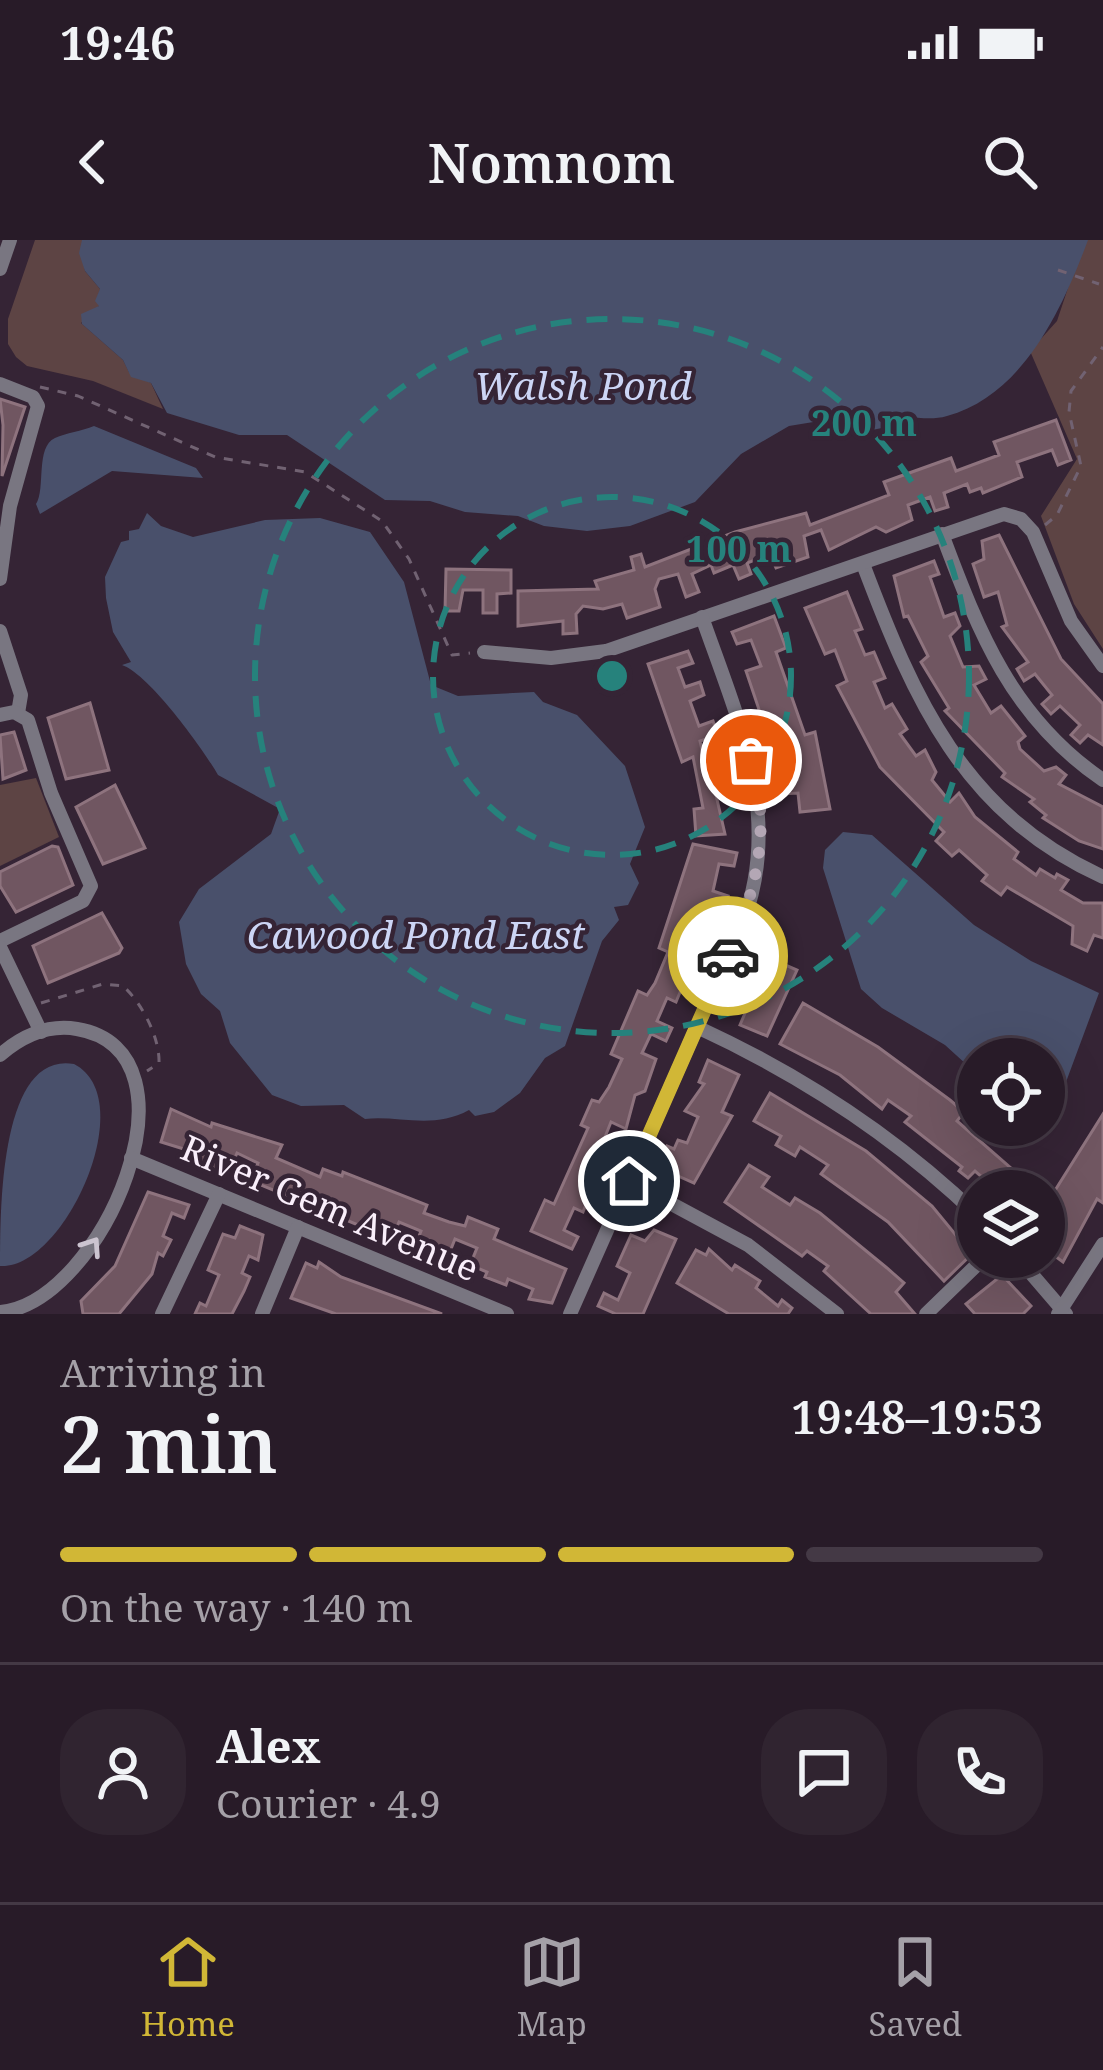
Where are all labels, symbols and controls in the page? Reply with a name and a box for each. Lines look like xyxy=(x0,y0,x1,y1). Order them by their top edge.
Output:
text: 19:46 xyxy=(60,12,175,73)
text: Nomnom xyxy=(428,125,675,199)
icon: back xyxy=(60,129,126,195)
icon: search xyxy=(977,129,1043,195)
water label: Walsh Pond xyxy=(474,358,692,411)
text: 200 m xyxy=(811,398,917,447)
text: 100 m xyxy=(686,524,792,573)
centre of rings xyxy=(591,655,633,697)
pin xyxy=(700,709,802,811)
icon: bag xyxy=(718,727,784,793)
courier xyxy=(668,896,788,1016)
water label: Cawood Pond East xyxy=(247,907,586,960)
icon: car xyxy=(695,923,761,989)
map controls xyxy=(957,1038,1065,1278)
button: locate xyxy=(957,1038,1065,1146)
street label: River Gem Avenue xyxy=(174,1123,486,1292)
pin xyxy=(578,1130,680,1232)
icon: home xyxy=(596,1148,662,1214)
button: layers xyxy=(957,1170,1065,1278)
one-way arrow xyxy=(77,1237,99,1259)
text: Arriving in xyxy=(60,1345,266,1398)
text: 19:48–19:53 xyxy=(791,1386,1043,1447)
text: 2 min xyxy=(60,1390,278,1496)
text: On the way · 140 m xyxy=(60,1580,413,1633)
button: person xyxy=(60,1709,186,1835)
button: chat xyxy=(761,1709,887,1835)
button: phone xyxy=(917,1709,1043,1835)
text: Alex xyxy=(216,1715,321,1776)
text: Courier · 4.9 xyxy=(216,1776,441,1829)
tab: Home xyxy=(141,1929,235,2046)
tab: Map xyxy=(517,1929,587,2046)
tab: Saved xyxy=(869,1929,962,2046)

